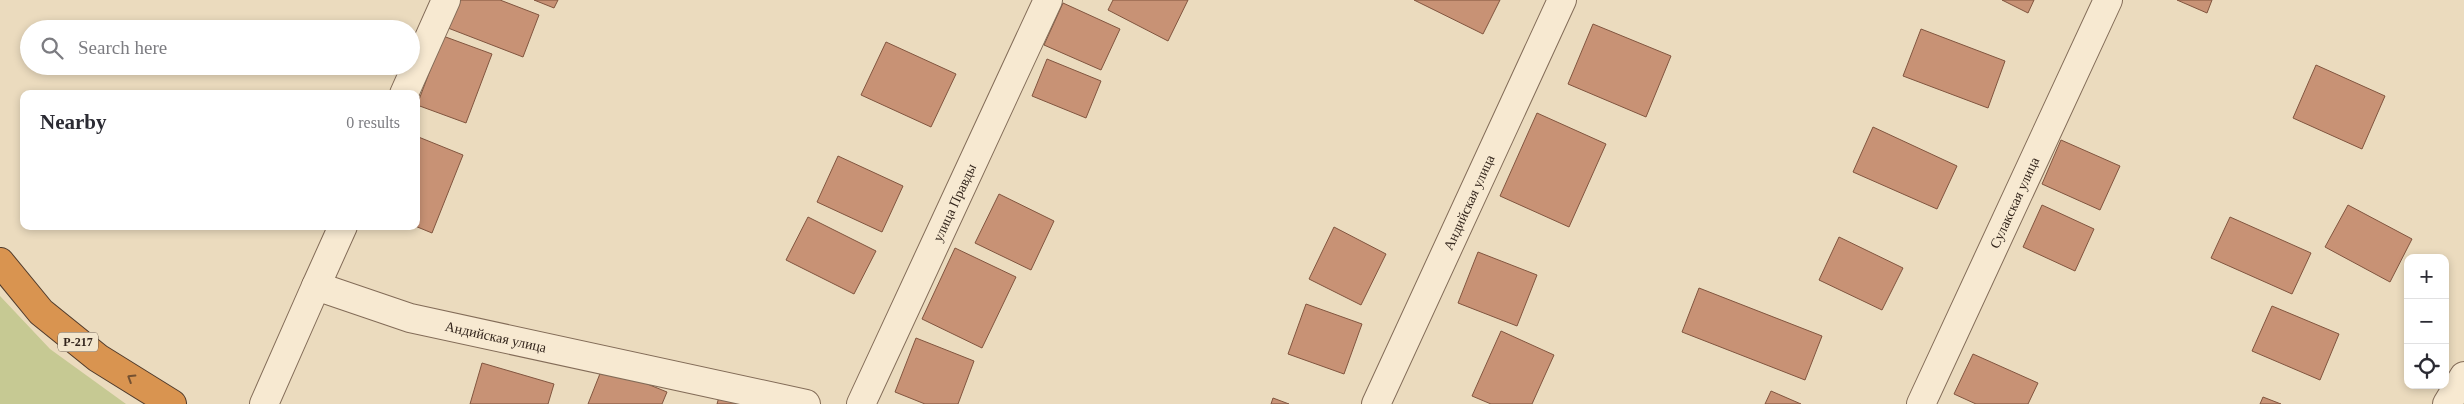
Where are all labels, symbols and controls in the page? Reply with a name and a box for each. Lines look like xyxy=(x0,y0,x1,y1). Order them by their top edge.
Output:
search box xyxy=(20,20,420,75)
icon: search xyxy=(38,34,66,62)
text: Search here xyxy=(78,37,167,58)
text: Nearby xyxy=(40,110,107,134)
text: 0 results xyxy=(346,114,400,131)
street label: Андийская улица xyxy=(1441,152,1498,253)
street label: Сулакская улица xyxy=(1987,154,2043,251)
street label: улица Правды xyxy=(930,161,979,244)
map controls xyxy=(2404,254,2449,389)
button: + xyxy=(2404,254,2449,299)
button: − xyxy=(2404,299,2449,344)
street label: Андийская улица xyxy=(444,319,548,356)
road number: Р-217 xyxy=(58,332,98,352)
button: locate xyxy=(2404,344,2449,389)
one-way arrow xyxy=(127,375,136,384)

